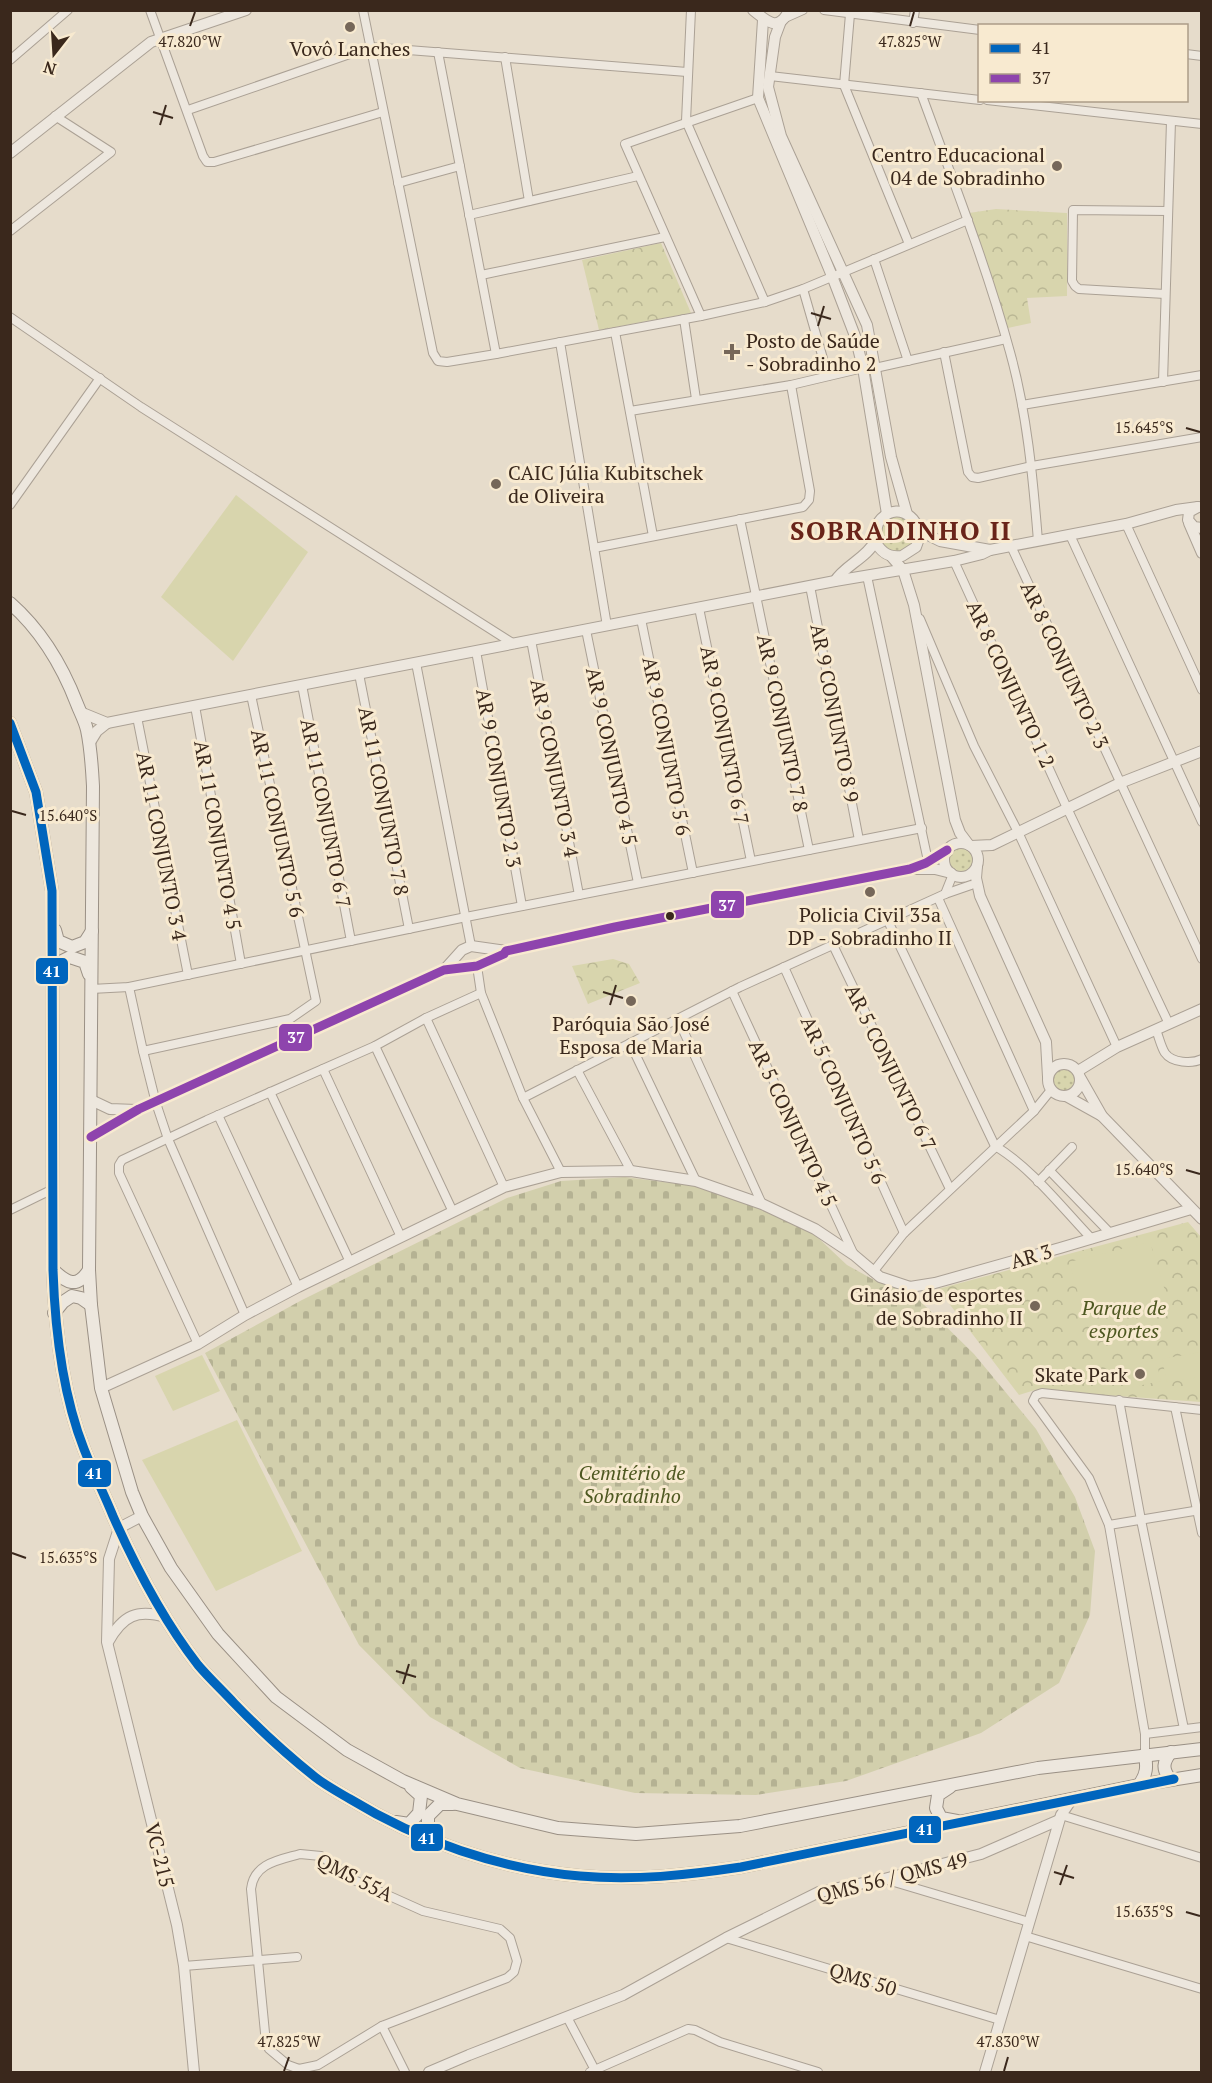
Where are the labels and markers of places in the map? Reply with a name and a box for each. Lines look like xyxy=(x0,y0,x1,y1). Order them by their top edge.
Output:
marker: Vovô Lanches xyxy=(343,20,357,34)
place label: Vovô Lanches xyxy=(290,35,411,62)
place label: Centro Educacional 04 de Sobradinho xyxy=(872,141,1045,191)
marker: Centro Educacional 04 de Sobradinho xyxy=(1050,159,1064,173)
place label: Posto de Saúde - Sobradinho 2 xyxy=(746,327,880,377)
marker: Posto de Saúde - Sobradinho 2 xyxy=(723,343,741,361)
place label: CAIC Júlia Kubitschek de Oliveira xyxy=(508,459,704,509)
marker: CAIC Júlia Kubitschek de Oliveira xyxy=(489,477,503,491)
marker: Policia Civil 35a DP - Sobradinho II xyxy=(863,885,877,899)
place label: Policia Civil 35a DP - Sobradinho II xyxy=(788,901,952,951)
unlabelled marker xyxy=(664,910,676,922)
marker: Paróquia São José Esposa de Maria xyxy=(624,994,638,1008)
place label: Paróquia São José Esposa de Maria xyxy=(552,1010,710,1060)
place label: Ginásio de esportes de Sobradinho II xyxy=(850,1281,1023,1331)
marker: Ginásio de esportes de Sobradinho II xyxy=(1028,1299,1042,1313)
place label: Skate Park xyxy=(1035,1361,1129,1388)
marker: Skate Park xyxy=(1133,1367,1147,1381)

